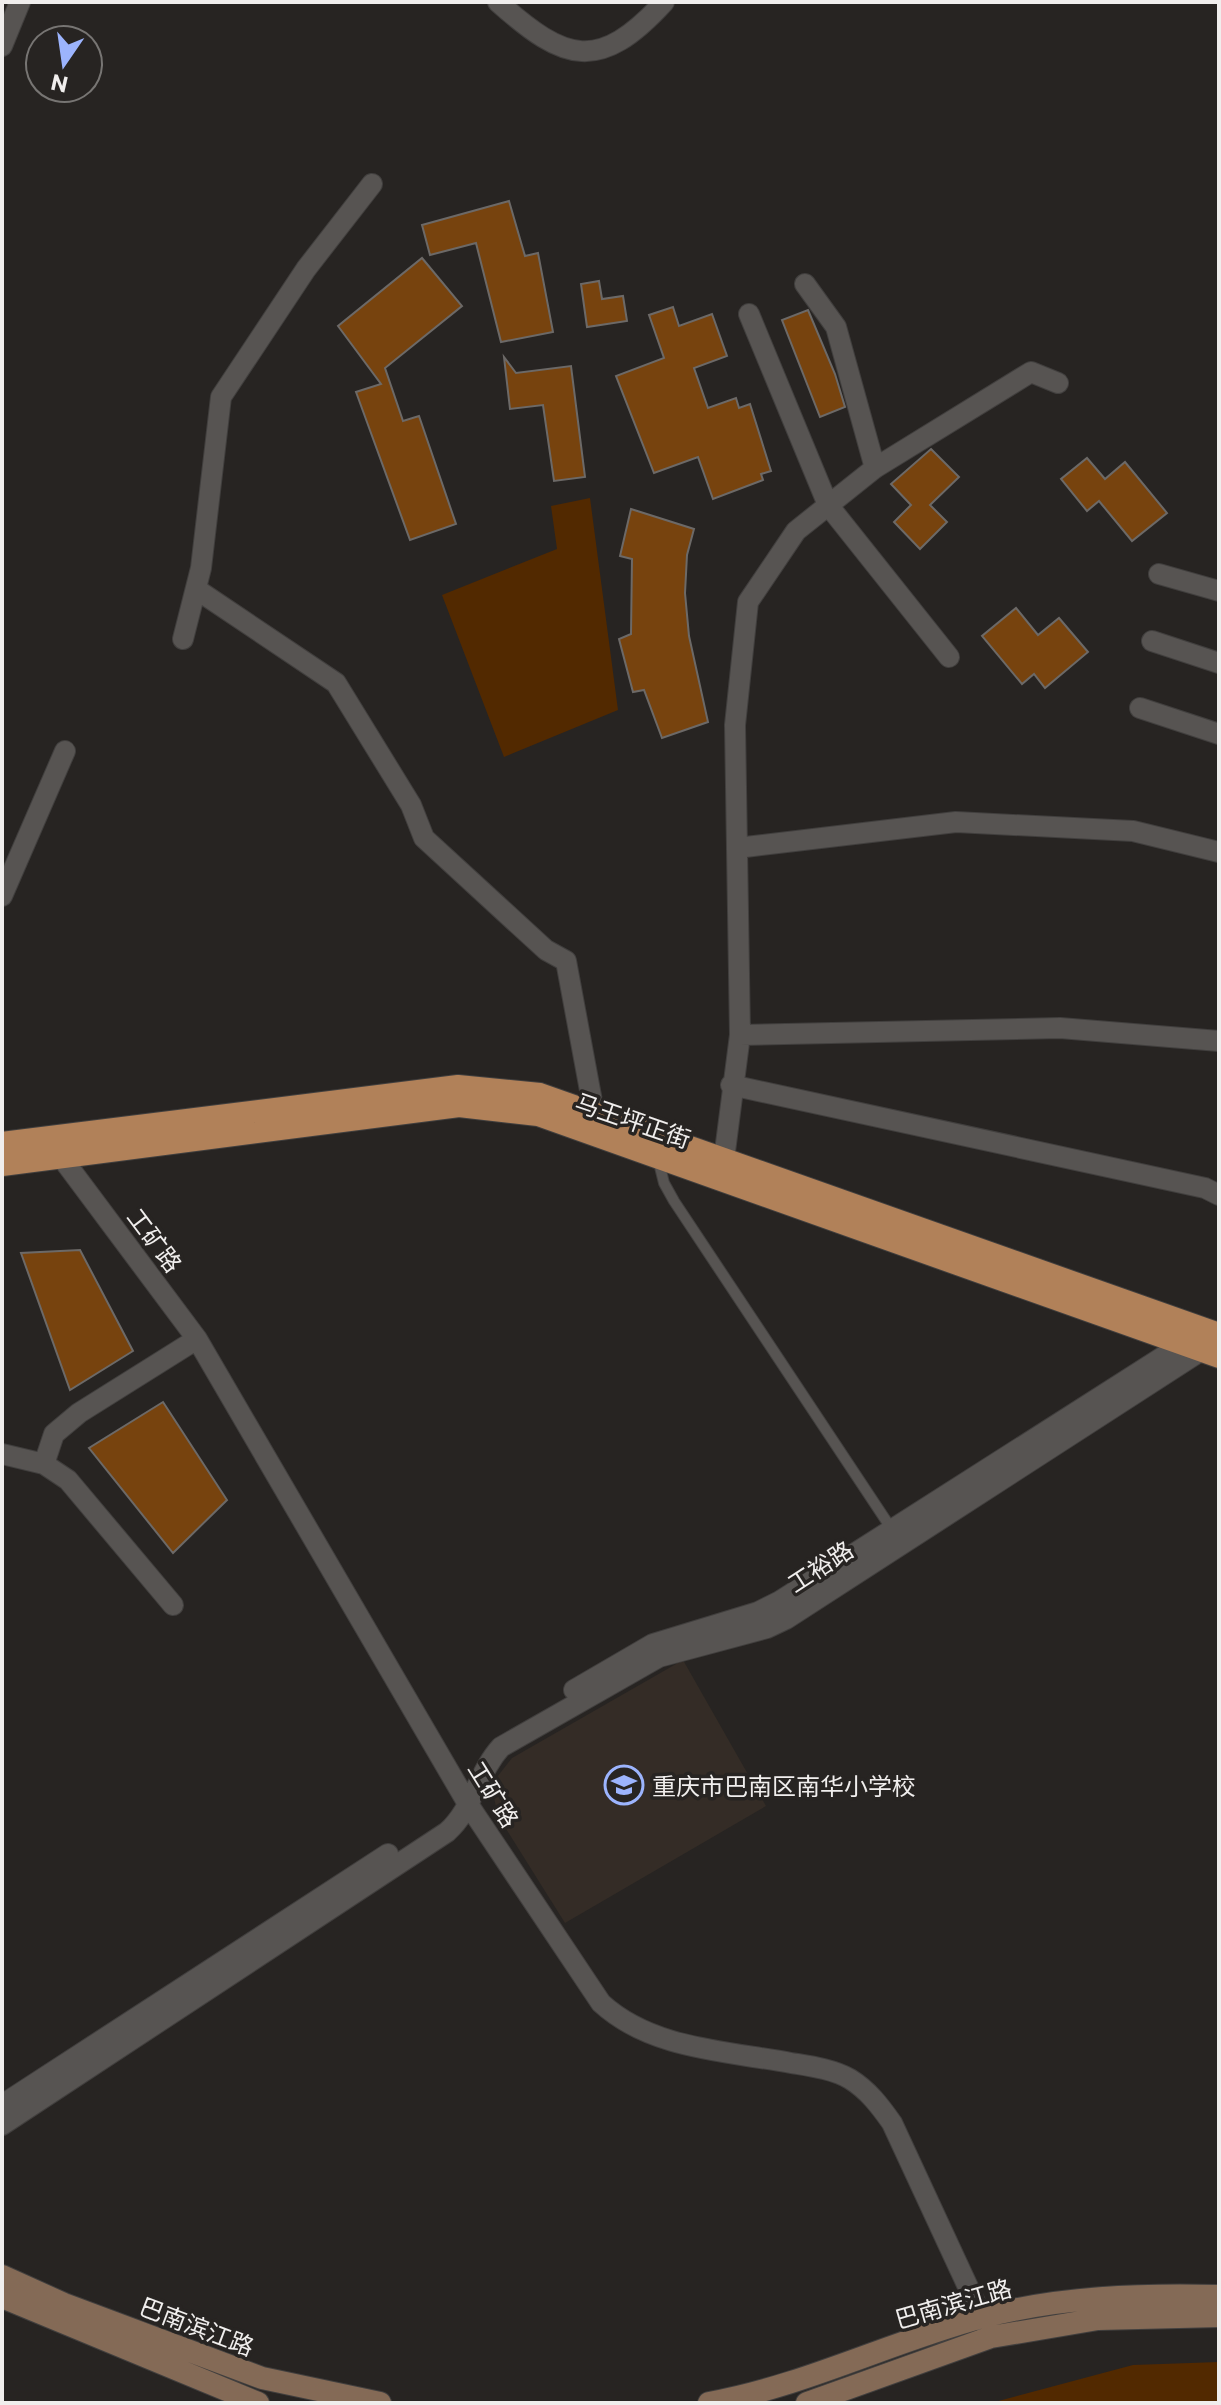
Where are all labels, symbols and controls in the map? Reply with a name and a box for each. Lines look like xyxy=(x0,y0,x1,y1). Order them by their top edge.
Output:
north arrow xyxy=(24,24,104,104)
text: N xyxy=(48,69,70,99)
street label: 马王坪正街 xyxy=(572,1087,694,1153)
street label: 工矿路 xyxy=(122,1203,188,1277)
street label: 工裕路 xyxy=(782,1534,858,1598)
street label: 工矿路 xyxy=(463,1756,525,1832)
school or university icon: 重庆市巴南区南华小学校 xyxy=(603,1764,645,1806)
place label: 重庆市巴南区南华小学校 xyxy=(652,1771,916,1800)
street label: 巴南滨江路 xyxy=(891,2273,1015,2333)
street label: 巴南滨江路 xyxy=(136,2291,258,2361)

